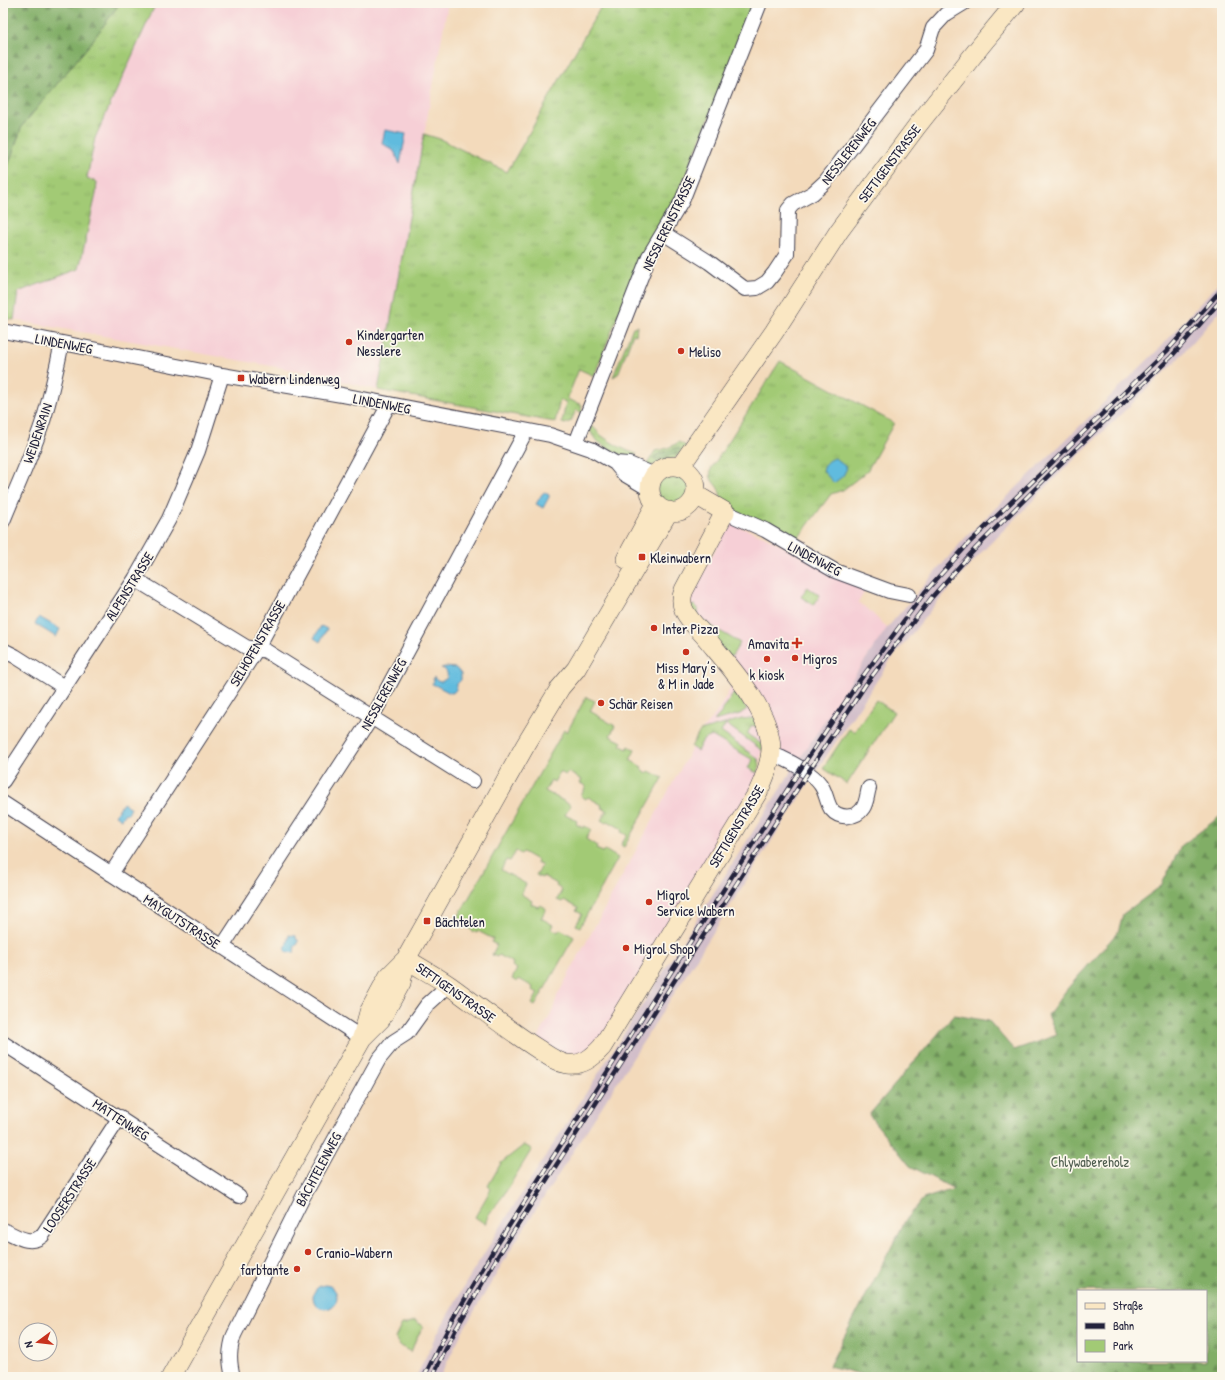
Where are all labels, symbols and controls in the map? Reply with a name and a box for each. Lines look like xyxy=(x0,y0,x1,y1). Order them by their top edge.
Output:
street label: NESSLERENWEG xyxy=(816,114,880,188)
street label: SEFTIGENSTRASSE xyxy=(853,120,925,206)
street label: NESSLERENSTRASSE xyxy=(637,173,699,273)
place label: Kindergarten Nesslere xyxy=(357,325,424,360)
street label: LINDENWEG xyxy=(34,328,94,358)
marker: Kindergarten Nesslere xyxy=(344,337,354,347)
place label: Meliso xyxy=(689,342,721,361)
marker: Meliso xyxy=(676,346,686,356)
place label: Wabern Lindenweg xyxy=(249,369,340,389)
marker: Wabern Lindenweg xyxy=(236,373,246,383)
street label: LINDENWEG xyxy=(352,388,412,418)
street label: WEIDENRAIN xyxy=(18,400,56,466)
street label: LINDENWEG xyxy=(785,536,845,580)
street label: ALPENSTRASSE xyxy=(100,548,158,624)
place label: Kleinwabern xyxy=(650,548,711,567)
marker: Kleinwabern xyxy=(637,552,647,562)
street label: SELHOFENSTRASSE xyxy=(225,597,289,689)
place label: Inter Pizza xyxy=(662,619,718,638)
marker: Inter Pizza xyxy=(649,623,659,633)
place label: Amavita xyxy=(748,634,790,653)
marker: Amavita xyxy=(792,638,802,648)
marker: Miss Mary’s & M in Jade xyxy=(681,647,691,657)
place label: Migros xyxy=(803,649,837,669)
marker: Migros xyxy=(790,653,800,663)
street label: NESSLERENWEG xyxy=(355,654,411,733)
marker: k kiosk xyxy=(762,654,772,664)
place label: Miss Mary’s & M in Jade xyxy=(656,658,716,693)
place label: k kiosk xyxy=(750,665,785,684)
place label: Schär Reisen xyxy=(609,694,673,713)
marker: Schär Reisen xyxy=(596,698,606,708)
street label: SEFTIGENSTRASSE xyxy=(704,781,768,871)
place label: Migrol Service Wabern xyxy=(657,885,735,920)
street label: MAYGUTSTRASSE xyxy=(140,889,224,953)
marker: Migrol Service Wabern xyxy=(644,897,654,907)
place label: Bächtelen xyxy=(435,912,485,931)
marker: Bächtelen xyxy=(422,916,432,926)
place label: Migrol Shop xyxy=(634,939,694,959)
marker: Migrol Shop xyxy=(621,943,631,953)
street label: SEFTIGENSTRASSE xyxy=(412,957,500,1027)
street label: MATTENWEG xyxy=(89,1094,153,1144)
street label: BÄCHTELENWEG xyxy=(291,1128,346,1209)
park label: Chlywabereholz xyxy=(1051,1152,1129,1172)
street label: LOOSERSTRASSE xyxy=(38,1154,100,1236)
place label: Cranio-Wabern xyxy=(316,1243,392,1262)
marker: Cranio-Wabern xyxy=(303,1247,313,1257)
place label: farbtante xyxy=(240,1260,289,1279)
marker: farbtante xyxy=(292,1264,302,1274)
legend xyxy=(1077,1290,1207,1362)
text: Straße xyxy=(1113,1297,1143,1314)
text: Bahn xyxy=(1113,1317,1134,1334)
north arrow xyxy=(18,1322,58,1362)
text: Park xyxy=(1113,1337,1133,1354)
text: N xyxy=(21,1340,36,1349)

